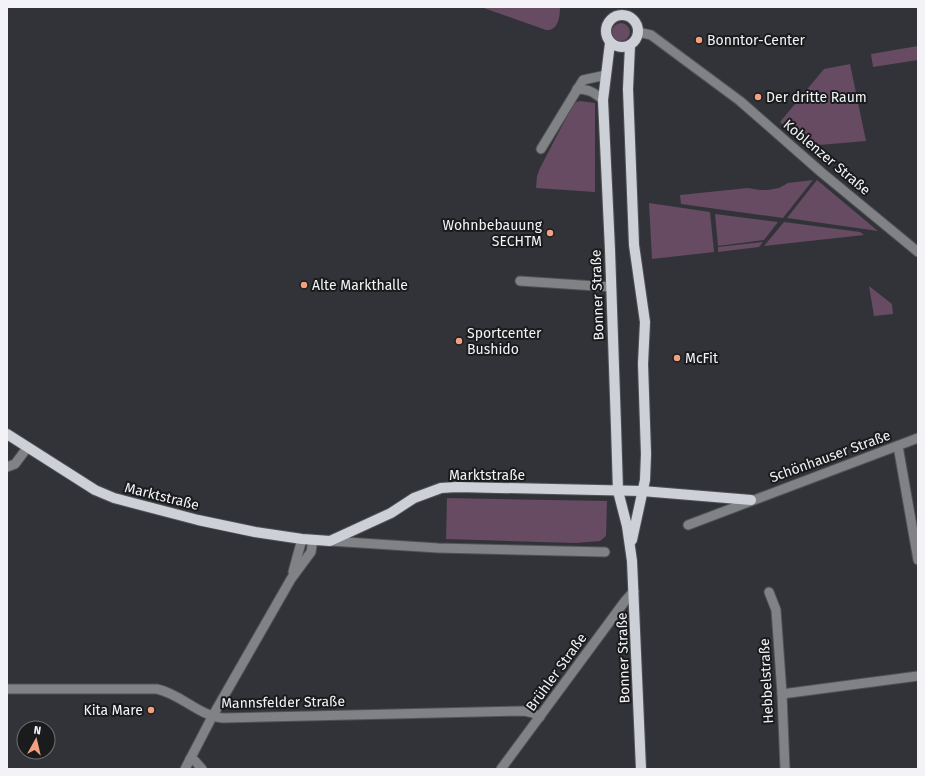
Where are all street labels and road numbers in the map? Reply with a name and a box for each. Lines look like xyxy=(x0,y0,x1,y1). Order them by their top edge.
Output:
street label: Koblenzer Straße xyxy=(780,116,874,199)
street label: Bonner Straße xyxy=(587,249,608,341)
street label: Schönhauser Straße xyxy=(767,427,893,486)
street label: Marktstraße xyxy=(449,467,525,484)
street label: Marktstraße xyxy=(123,479,201,514)
street label: Bonner Straße xyxy=(613,612,634,704)
street label: Brühler Straße xyxy=(522,630,590,715)
street label: Hebbelstraße xyxy=(756,638,777,724)
street label: Mannsfelder Straße xyxy=(221,693,345,712)

